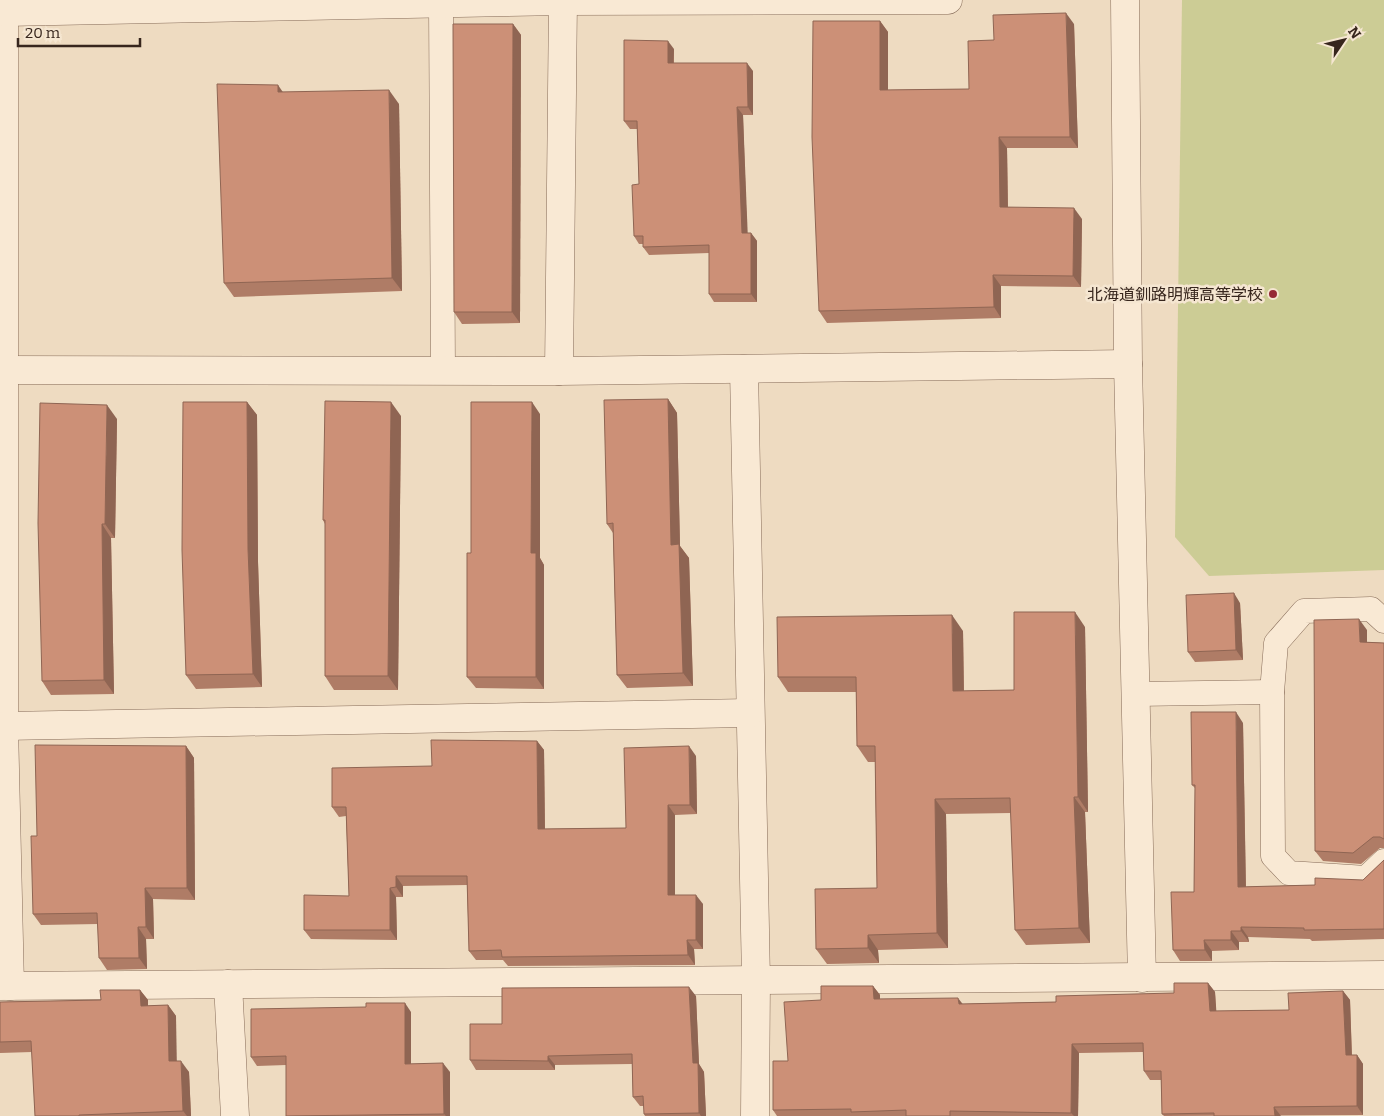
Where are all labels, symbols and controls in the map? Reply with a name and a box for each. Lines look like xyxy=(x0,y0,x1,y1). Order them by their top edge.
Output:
scale bar xyxy=(18,15,140,47)
north arrow xyxy=(1319,15,1369,65)
text: 20 m xyxy=(25,24,61,42)
text: N xyxy=(1344,24,1364,42)
place label: 北海道釧路明輝高等学校 xyxy=(1087,285,1263,304)
marker: 北海道釧路明輝高等学校 xyxy=(1267,288,1279,300)

